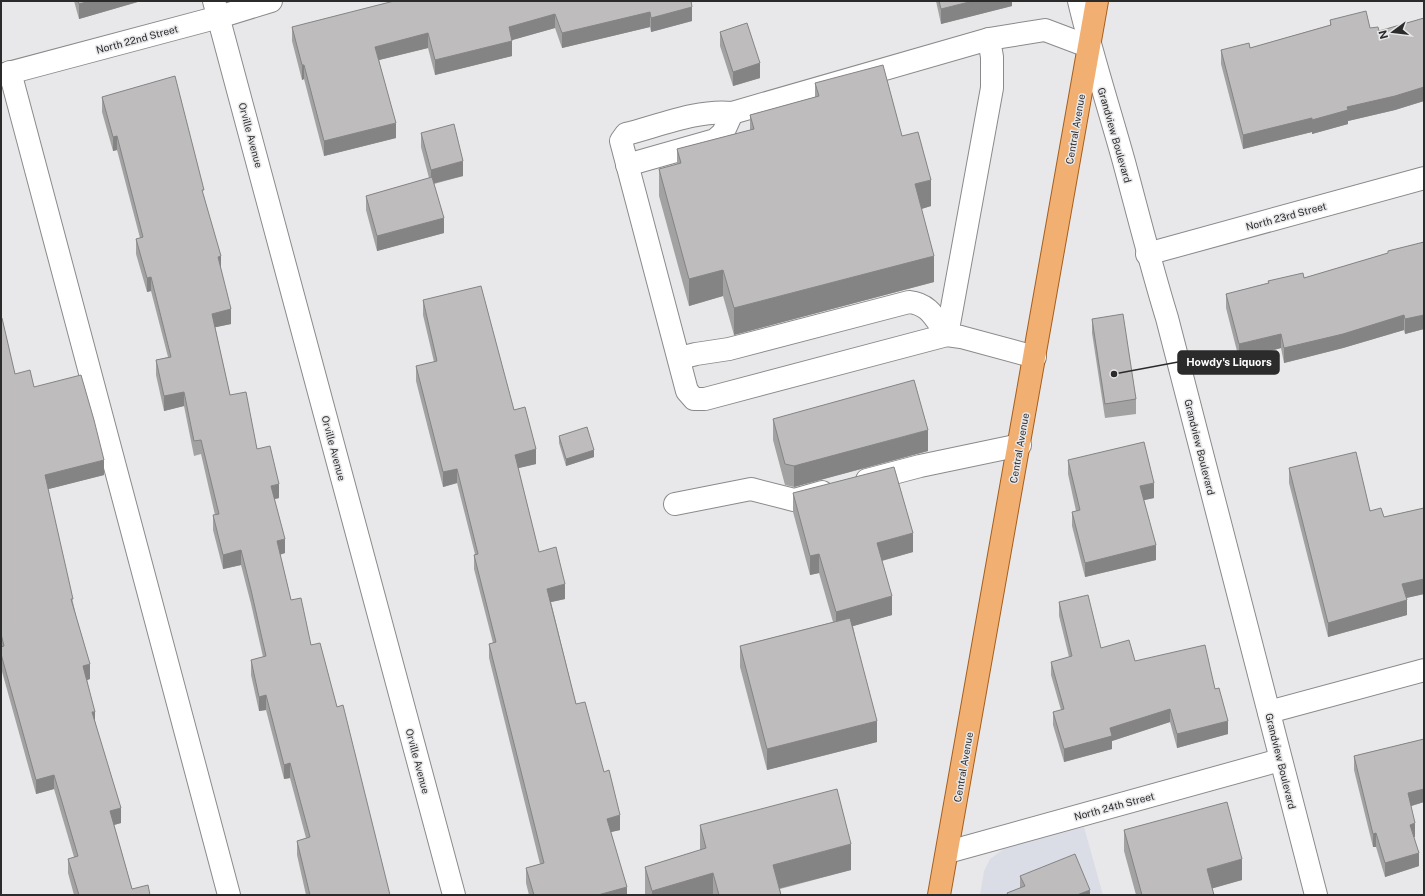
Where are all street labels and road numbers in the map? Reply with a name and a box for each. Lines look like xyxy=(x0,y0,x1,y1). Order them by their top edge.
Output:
street label: North 22nd Street xyxy=(95,22,179,56)
street label: Grandview Boulevard xyxy=(1096,86,1134,184)
street label: Central Avenue xyxy=(1063,93,1087,165)
street label: Orville Avenue xyxy=(237,101,266,169)
street label: North 23rd Street xyxy=(1245,199,1328,232)
street label: Grandview Boulevard xyxy=(1182,398,1218,496)
street label: Central Avenue xyxy=(1007,412,1031,484)
street label: Orville Avenue xyxy=(320,414,349,482)
street label: Grandview Boulevard xyxy=(1263,712,1299,810)
street label: Orville Avenue xyxy=(404,727,433,795)
street label: Central Avenue xyxy=(951,731,975,803)
street label: North 24th Street xyxy=(1073,789,1156,822)

